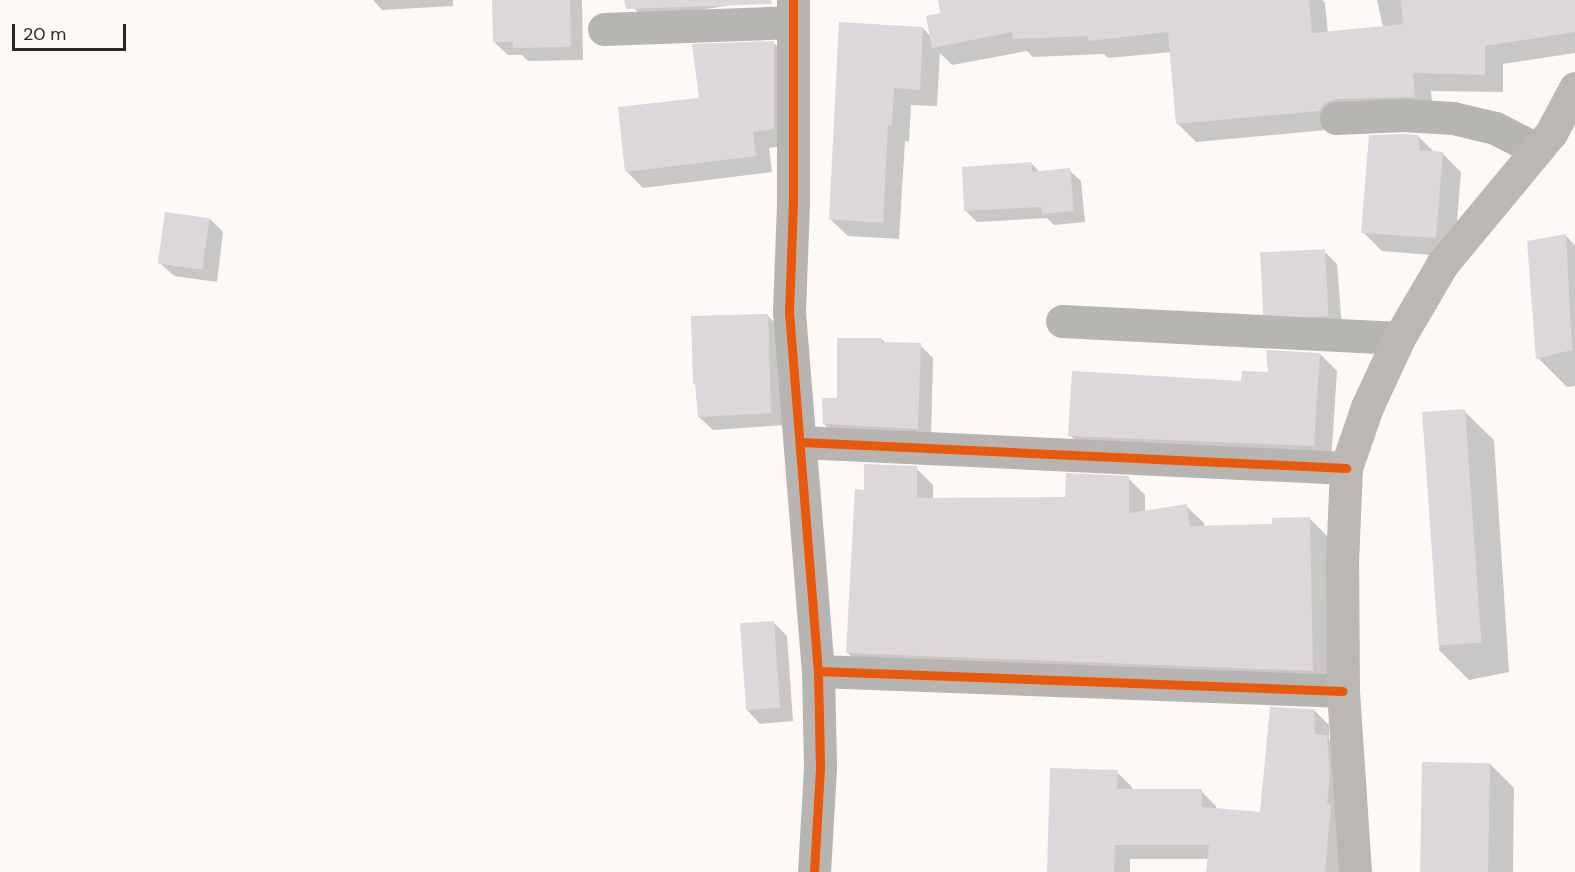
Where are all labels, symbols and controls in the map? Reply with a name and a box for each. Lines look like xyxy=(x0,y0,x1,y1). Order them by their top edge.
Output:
scale bar xyxy=(15,12,129,50)
text: 20 m xyxy=(23,22,66,46)

